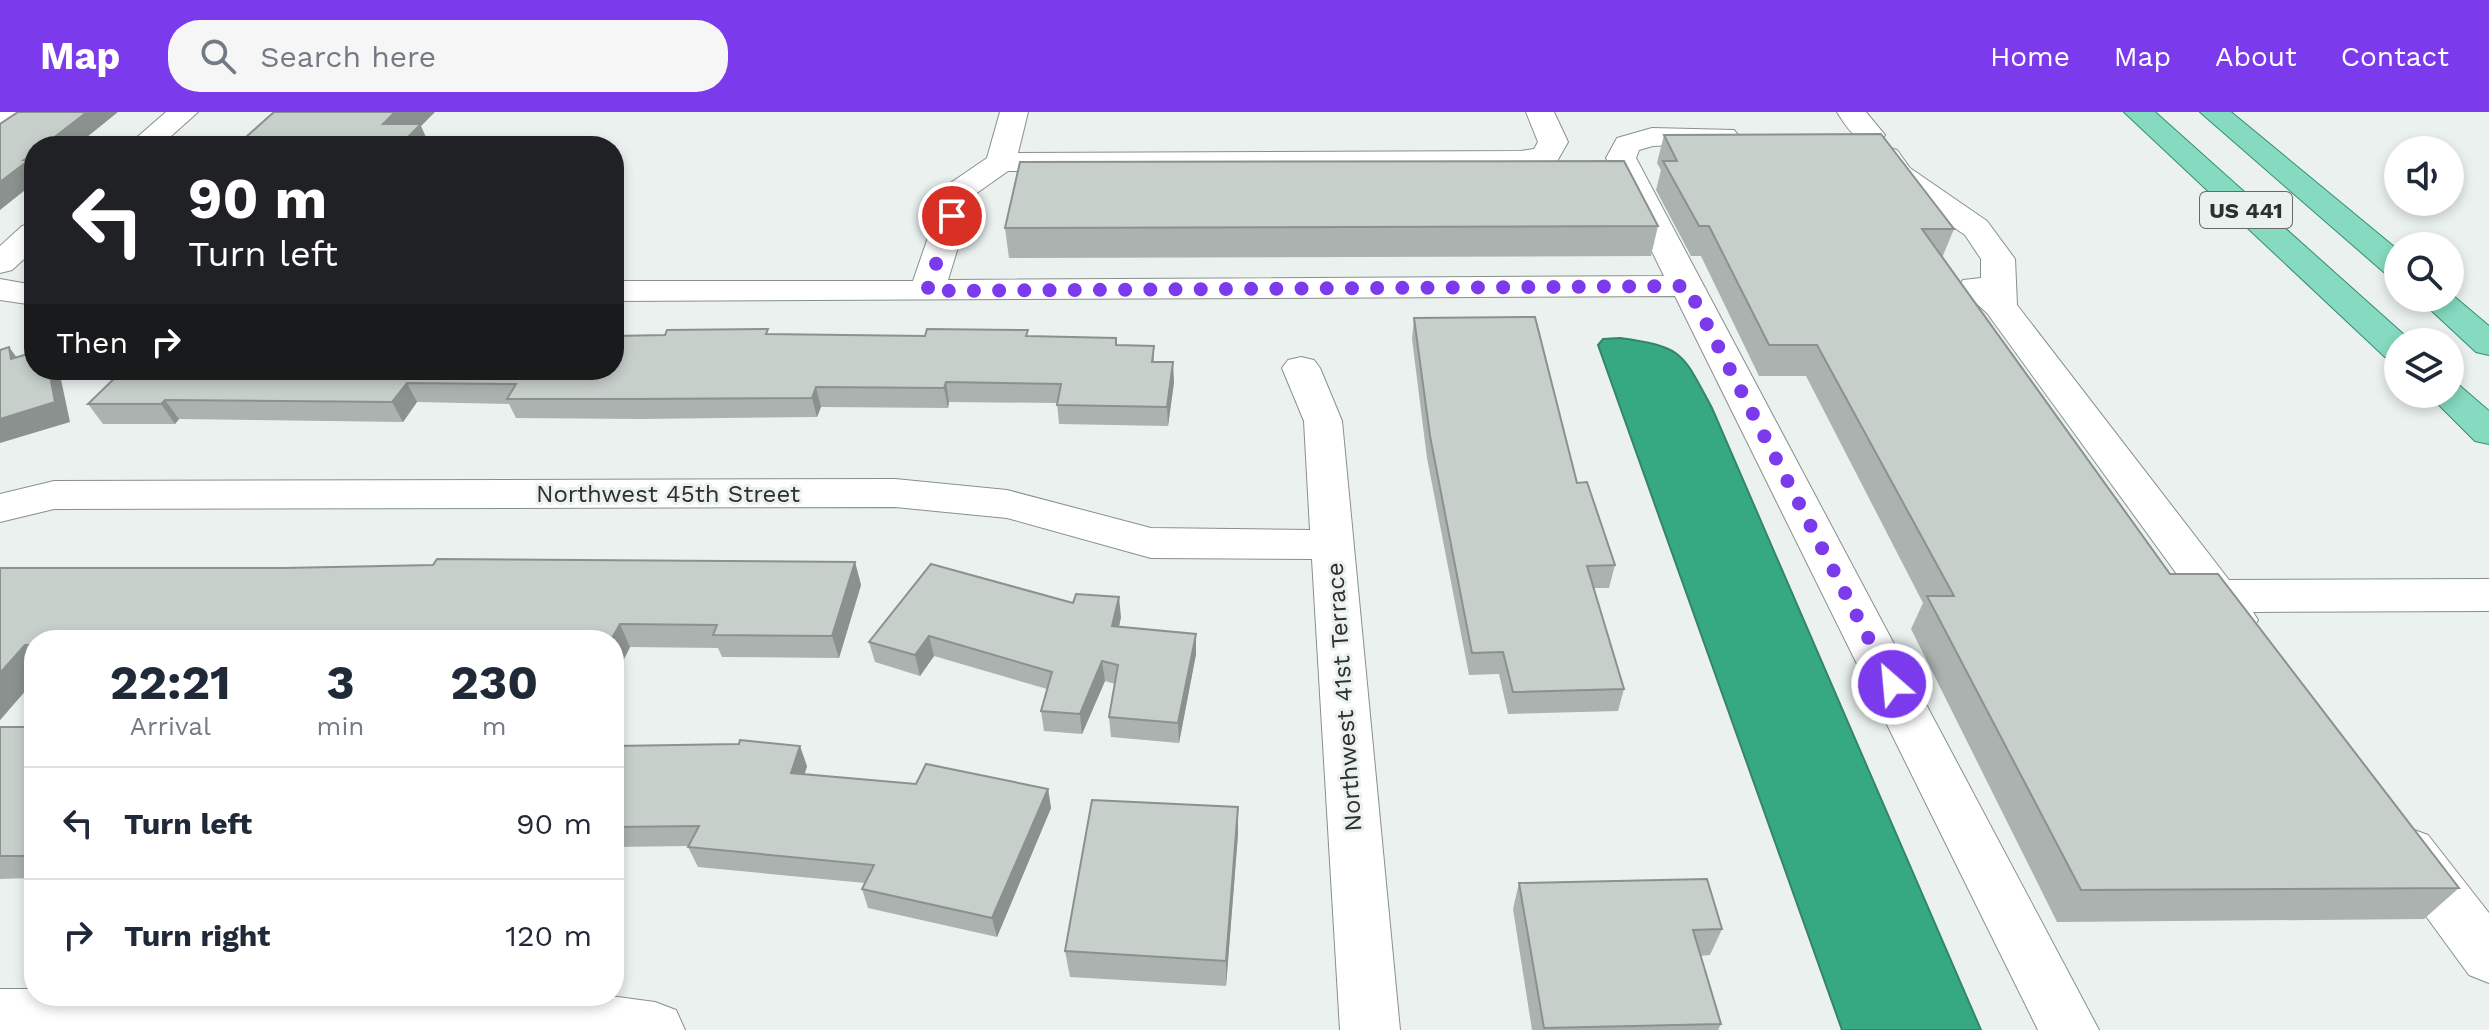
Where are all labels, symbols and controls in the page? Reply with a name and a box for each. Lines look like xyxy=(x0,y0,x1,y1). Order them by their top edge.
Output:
search box xyxy=(168,20,728,92)
text: Map xyxy=(40,34,120,78)
icon: search xyxy=(196,34,240,78)
text: Search here xyxy=(260,39,436,74)
text: Home xyxy=(1990,40,2070,73)
text: Map xyxy=(2114,40,2171,73)
text: About xyxy=(2215,40,2297,73)
text: Contact xyxy=(2341,40,2449,73)
map controls xyxy=(2384,136,2464,408)
button: sound xyxy=(2384,136,2464,216)
text: 90 m xyxy=(188,166,327,232)
icon: left xyxy=(56,168,160,272)
pin xyxy=(918,182,986,250)
road number: US 441 xyxy=(2200,192,2292,228)
icon: arrive xyxy=(930,194,974,238)
button: search xyxy=(2384,232,2464,312)
text: Turn left xyxy=(188,233,338,275)
icon: right xyxy=(144,320,188,364)
text: Then xyxy=(56,325,128,360)
button: layers xyxy=(2384,328,2464,408)
street label: Northwest 45th Street xyxy=(536,480,800,508)
street label: Northwest 41st Terrace xyxy=(1321,561,1367,833)
position arrow xyxy=(1850,642,1934,726)
text: 22:21 xyxy=(110,654,231,711)
text: 3 xyxy=(326,654,355,711)
text: 230 xyxy=(450,654,538,711)
text: Arrival xyxy=(130,711,211,741)
text: min xyxy=(317,711,364,741)
text: m xyxy=(482,711,507,741)
icon: left xyxy=(56,801,100,845)
text: Turn left xyxy=(124,806,252,841)
text: 90 m xyxy=(516,806,592,841)
icon: right xyxy=(56,913,100,957)
text: Turn right xyxy=(124,918,270,953)
text: 120 m xyxy=(505,918,592,953)

